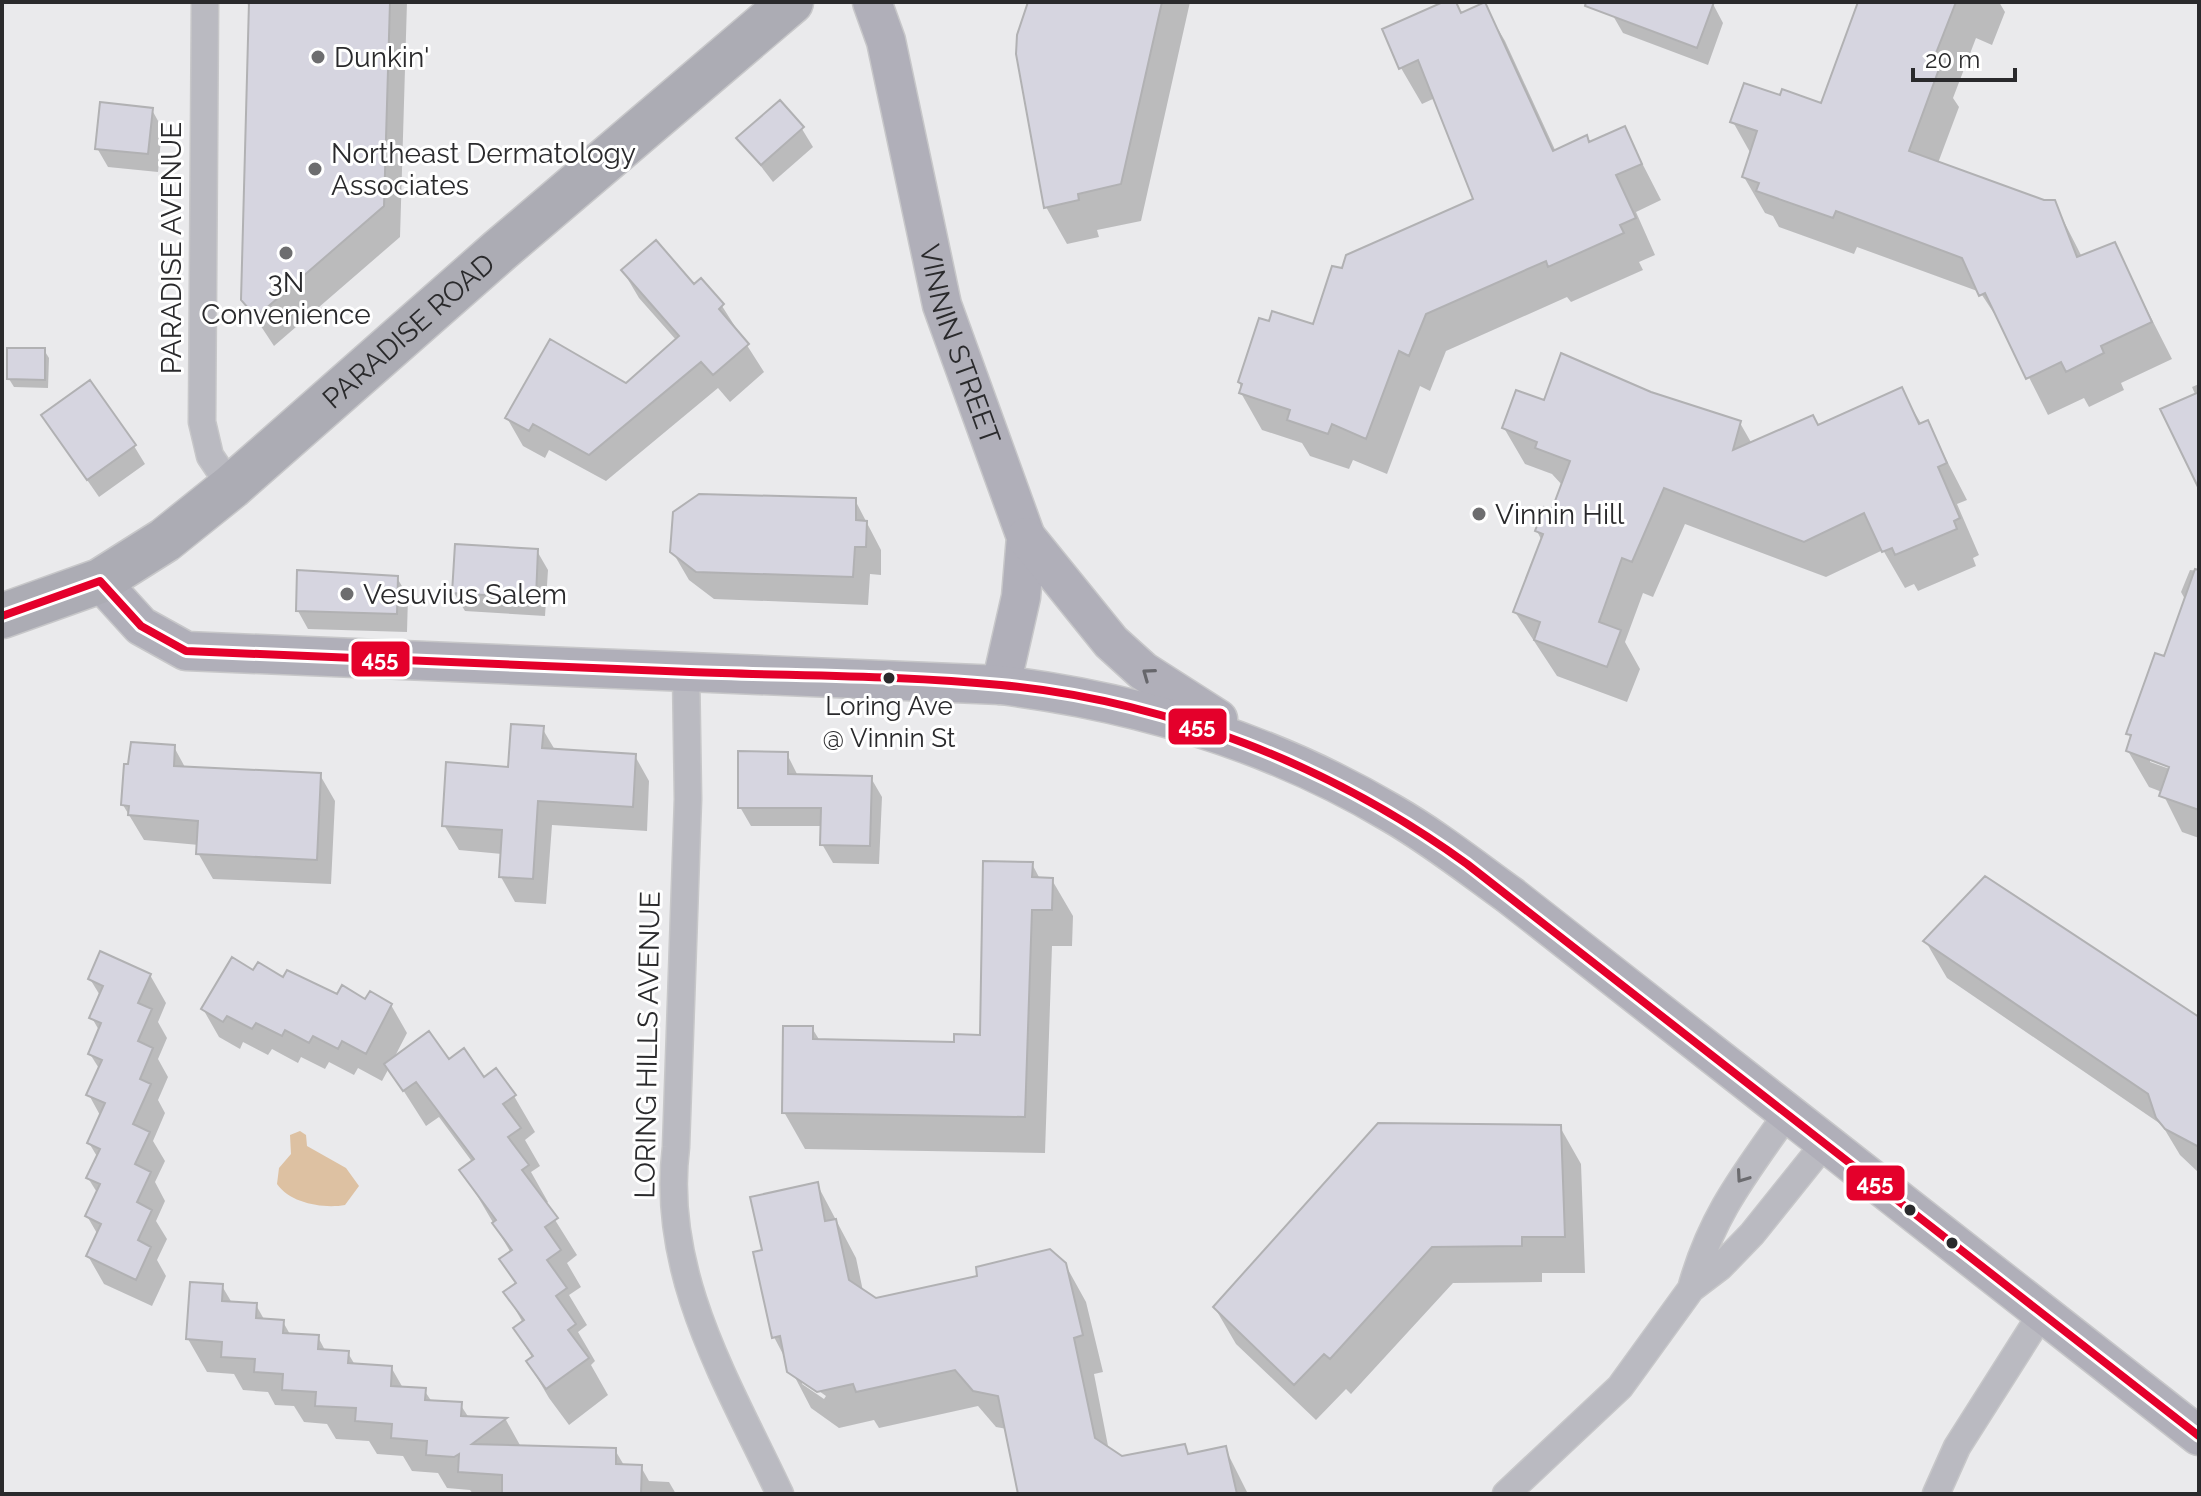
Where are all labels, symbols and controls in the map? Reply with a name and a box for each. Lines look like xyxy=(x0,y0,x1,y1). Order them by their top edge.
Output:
scale bar xyxy=(1913,32,2015,82)
place label: Dunkin' xyxy=(334,41,430,74)
text: 20 m xyxy=(1925,45,1980,74)
marker: Dunkin' xyxy=(309,48,327,66)
street label: PARADISE AVENUE xyxy=(155,122,188,374)
place label: Northeast Dermatology Associates xyxy=(331,137,636,202)
marker: Northeast Dermatology Associates xyxy=(306,160,324,178)
street label: VINNIN STREET xyxy=(913,241,1007,449)
marker: 3N Convenience xyxy=(277,244,295,262)
street label: PARADISE ROAD xyxy=(316,247,501,415)
place label: 3N Convenience xyxy=(201,266,371,331)
place label: Vinnin Hill xyxy=(1495,498,1625,531)
marker: Vinnin Hill xyxy=(1470,505,1488,523)
place label: Vesuvius Salem xyxy=(363,578,567,611)
marker: Vesuvius Salem xyxy=(338,585,356,603)
line badge: 455 xyxy=(350,640,411,678)
text: 455 xyxy=(362,646,398,672)
one-way arrow xyxy=(1143,669,1157,684)
marker: Loring Ave @ Vinnin St xyxy=(881,670,897,686)
place label: Loring Ave @ Vinnin St xyxy=(823,691,956,753)
line badge: 455 xyxy=(1167,707,1228,746)
text: 455 xyxy=(1179,713,1215,739)
street label: LORING HILLS AVENUE xyxy=(628,891,667,1199)
line badge: 455 xyxy=(1845,1164,1906,1202)
one-way arrow xyxy=(1737,1169,1752,1183)
text: 455 xyxy=(1857,1170,1893,1196)
unlabelled marker xyxy=(1902,1202,1918,1218)
unlabelled marker xyxy=(1944,1235,1960,1251)

